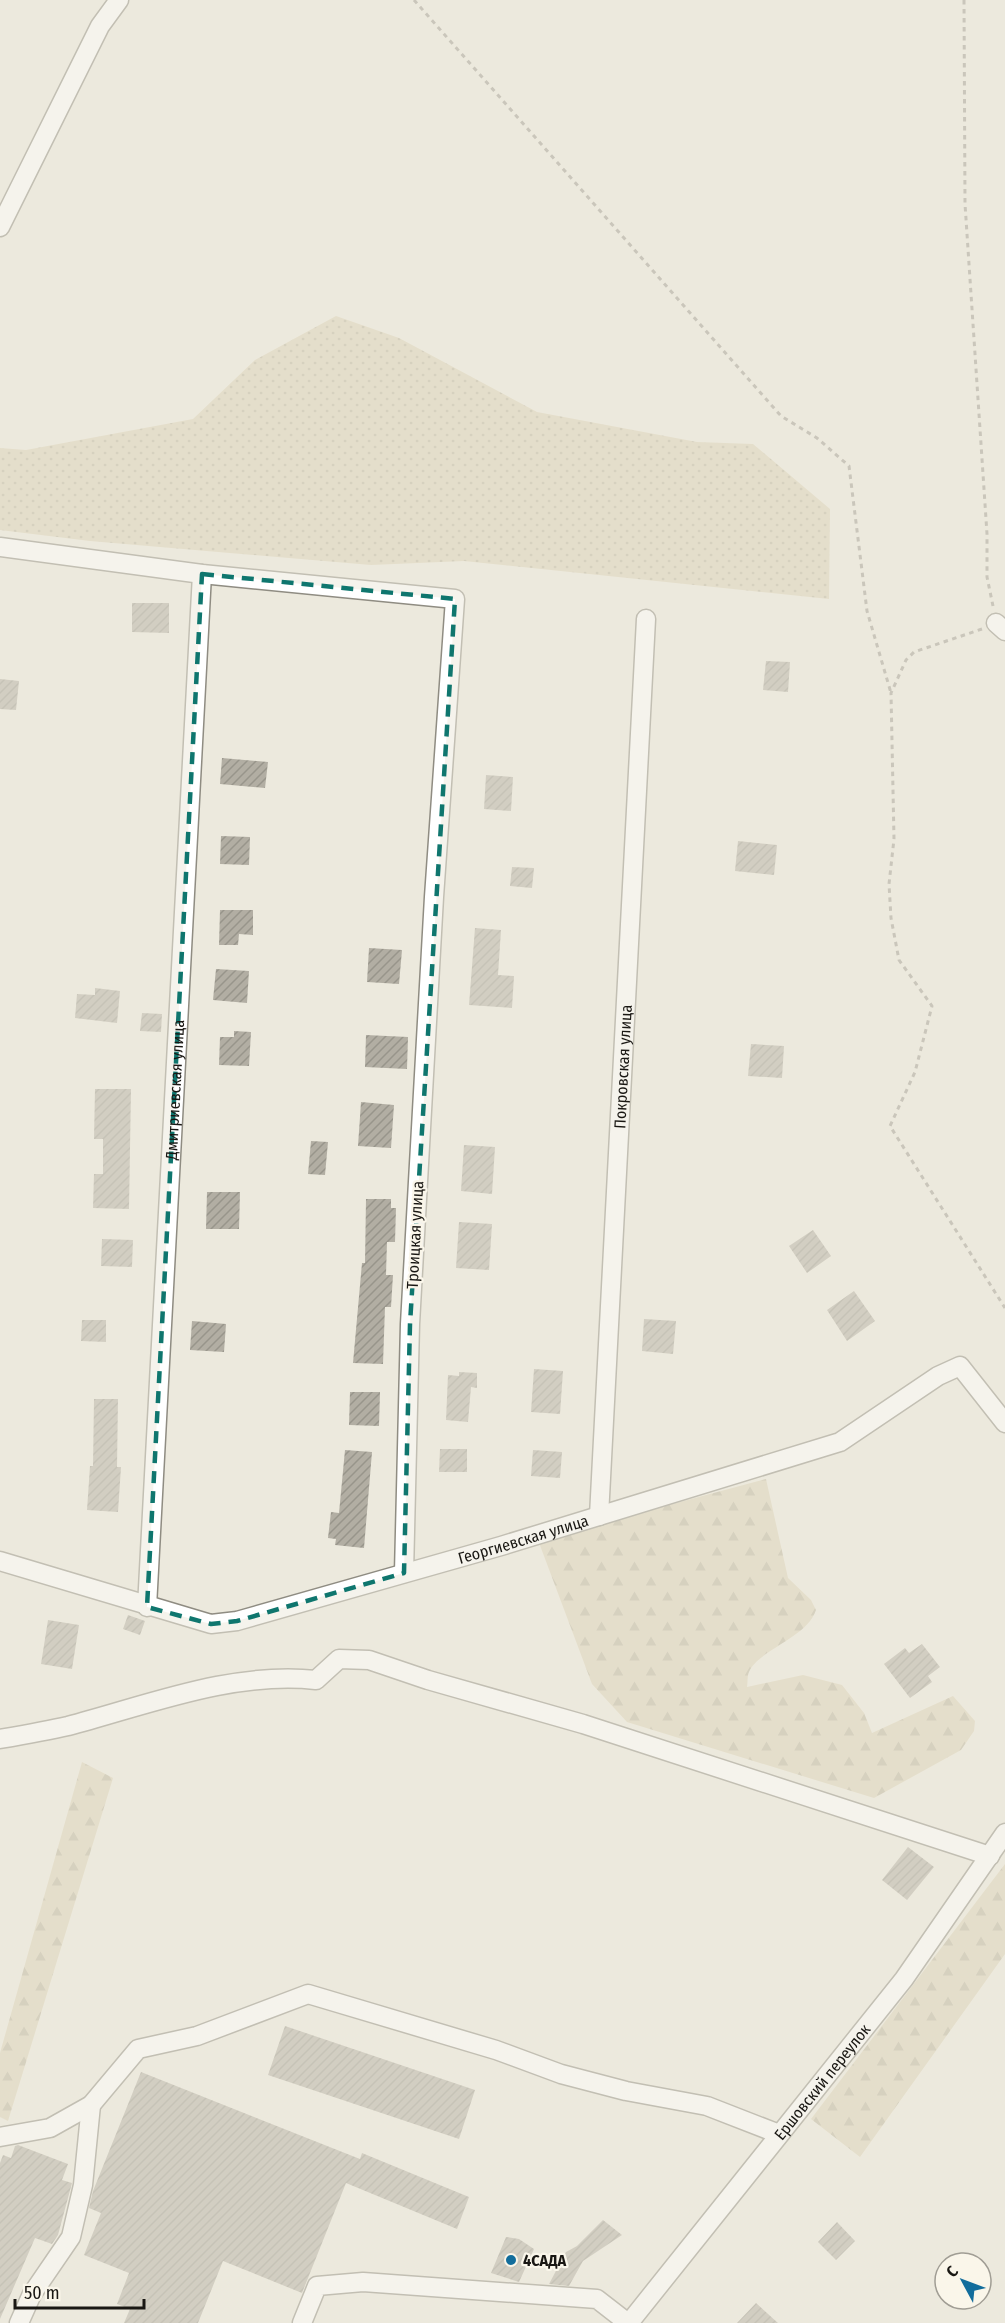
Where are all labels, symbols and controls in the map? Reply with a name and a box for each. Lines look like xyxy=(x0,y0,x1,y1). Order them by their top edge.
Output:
street label: Покровская улица xyxy=(610,1004,635,1129)
street label: Дмитриевская улица xyxy=(161,1019,188,1161)
street label: Троицкая улица xyxy=(403,1180,427,1290)
street label: Георгиевская улица xyxy=(456,1510,591,1567)
street label: Ершовский переулок xyxy=(770,2019,874,2143)
place label: 4САДА xyxy=(523,2251,567,2270)
north arrow xyxy=(933,2251,993,2311)
marker: 4САДА xyxy=(504,2253,518,2267)
text: С xyxy=(942,2262,962,2281)
scale bar xyxy=(15,2272,144,2310)
text: 50 m xyxy=(24,2282,60,2304)

